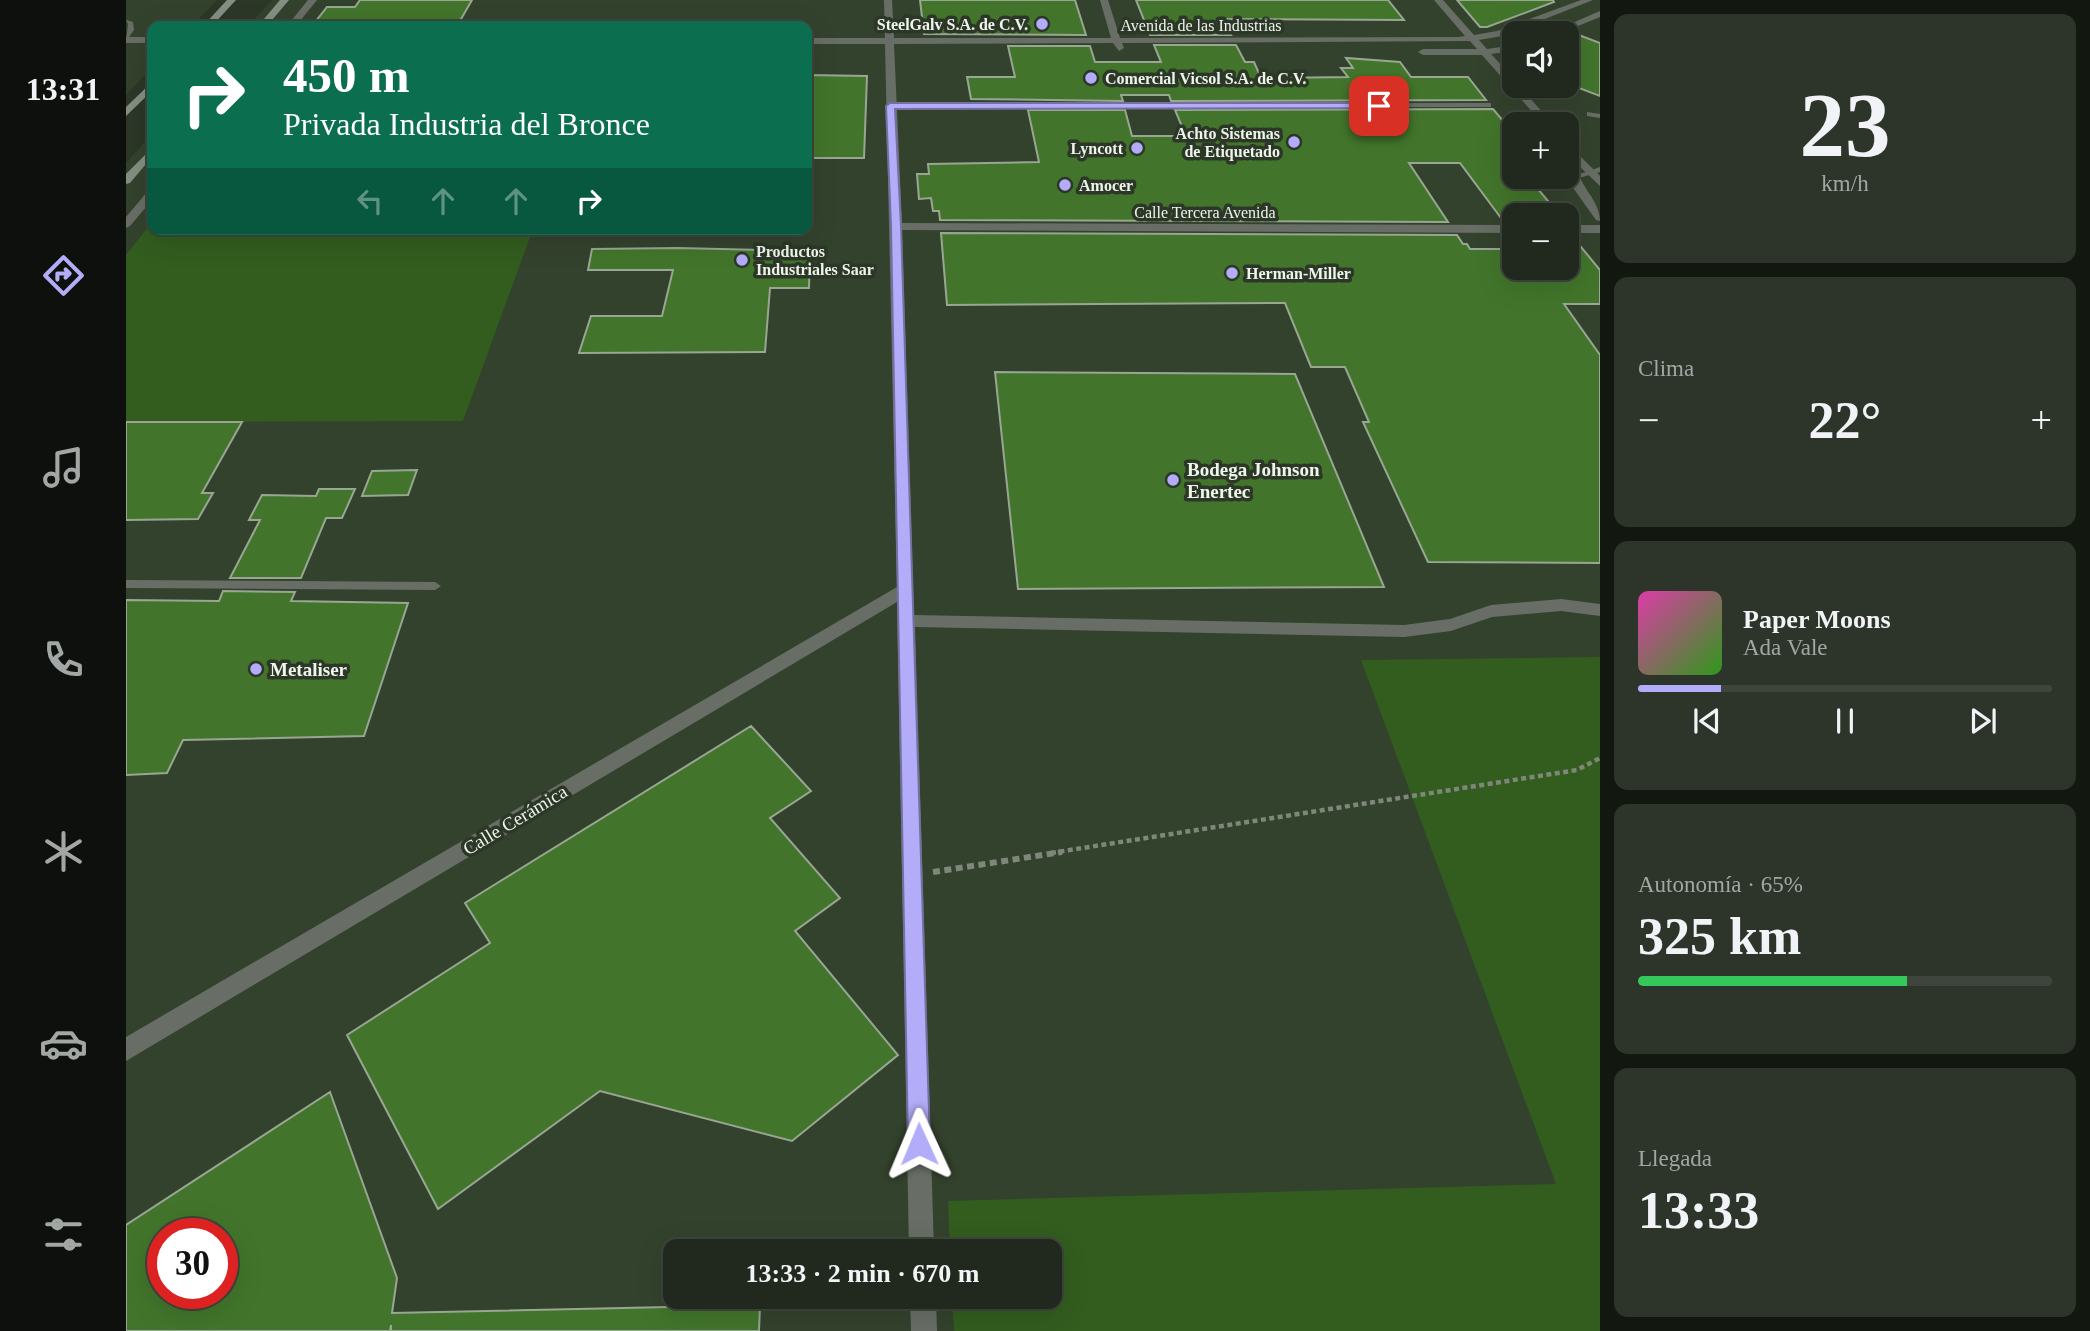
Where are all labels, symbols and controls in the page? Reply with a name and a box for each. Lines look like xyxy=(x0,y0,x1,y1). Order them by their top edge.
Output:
place label: SteelGalv S.A. de C.V. xyxy=(877,16,1028,33)
marker: SteelGalv S.A. de C.V. xyxy=(1034,16,1050,32)
street label: Avenida de las Industrias xyxy=(1121,17,1282,34)
map controls xyxy=(1502,21,1579,280)
button: sound xyxy=(1502,21,1579,98)
text: 450 m xyxy=(283,48,410,103)
icon: right xyxy=(168,49,259,140)
marker: Comercial Vicsol S.A. de C.V. xyxy=(1083,70,1099,86)
place label: Comercial Vicsol S.A. de C.V. xyxy=(1105,70,1306,87)
text: 13:31 xyxy=(26,71,100,107)
text: 23 xyxy=(1800,75,1891,176)
pin xyxy=(1349,76,1409,136)
icon: arrive xyxy=(1360,87,1398,125)
text: Privada Industria del Bronce xyxy=(283,106,650,142)
button: + xyxy=(1502,112,1579,189)
place label: Achto Sistemas de Etiquetado xyxy=(1176,125,1280,161)
marker: Achto Sistemas de Etiquetado xyxy=(1286,134,1302,150)
place label: Lyncott xyxy=(1071,140,1124,158)
marker: Lyncott xyxy=(1129,140,1145,156)
text: km/h xyxy=(1821,171,1869,196)
marker: Amocer xyxy=(1057,177,1073,193)
place label: Amocer xyxy=(1079,177,1133,194)
icon: left xyxy=(351,182,389,220)
icon: ahead xyxy=(424,182,462,220)
icon: ahead xyxy=(497,182,535,220)
icon: right xyxy=(570,182,608,220)
button: − xyxy=(1502,203,1579,280)
street label: Calle Tercera Avenida xyxy=(1134,204,1276,221)
place label: Productos Industriales Saar xyxy=(756,243,874,278)
icon: directions xyxy=(39,251,88,300)
marker: Productos Industriales Saar xyxy=(734,252,750,268)
marker: Herman-Miller xyxy=(1224,265,1240,281)
place label: Herman-Miller xyxy=(1246,265,1351,282)
text: Clima xyxy=(1638,356,1694,381)
text: 22° xyxy=(1809,392,1881,449)
text: − xyxy=(1638,399,1659,441)
text: + xyxy=(2031,399,2052,441)
icon: music xyxy=(39,443,88,492)
place label: Bodega Johnson Enertec xyxy=(1187,459,1320,502)
marker: Bodega Johnson Enertec xyxy=(1165,472,1181,488)
text: Paper Moons xyxy=(1743,605,1891,634)
icon: phone xyxy=(39,635,88,684)
text: Ada Vale xyxy=(1743,635,1828,660)
place label: Metaliser xyxy=(270,659,348,680)
marker: Metaliser xyxy=(248,661,264,677)
icon: previous xyxy=(1688,702,1726,740)
icon: pause xyxy=(1826,702,1864,740)
icon: next xyxy=(1964,702,2002,740)
street label: Calle Cerámica xyxy=(459,780,571,859)
icon: climate xyxy=(39,827,88,876)
text: Autonomía · 65% xyxy=(1638,872,1803,897)
text: 325 km xyxy=(1638,908,1801,965)
icon: car xyxy=(39,1019,88,1068)
position arrow xyxy=(882,1107,956,1181)
text: Llegada xyxy=(1638,1146,1712,1171)
text: 13:33 xyxy=(1638,1182,1759,1239)
icon: filters xyxy=(39,1210,88,1259)
speed limit sign: 30 xyxy=(147,1218,238,1309)
text: 13:33 · 2 min · 670 m xyxy=(746,1259,980,1288)

